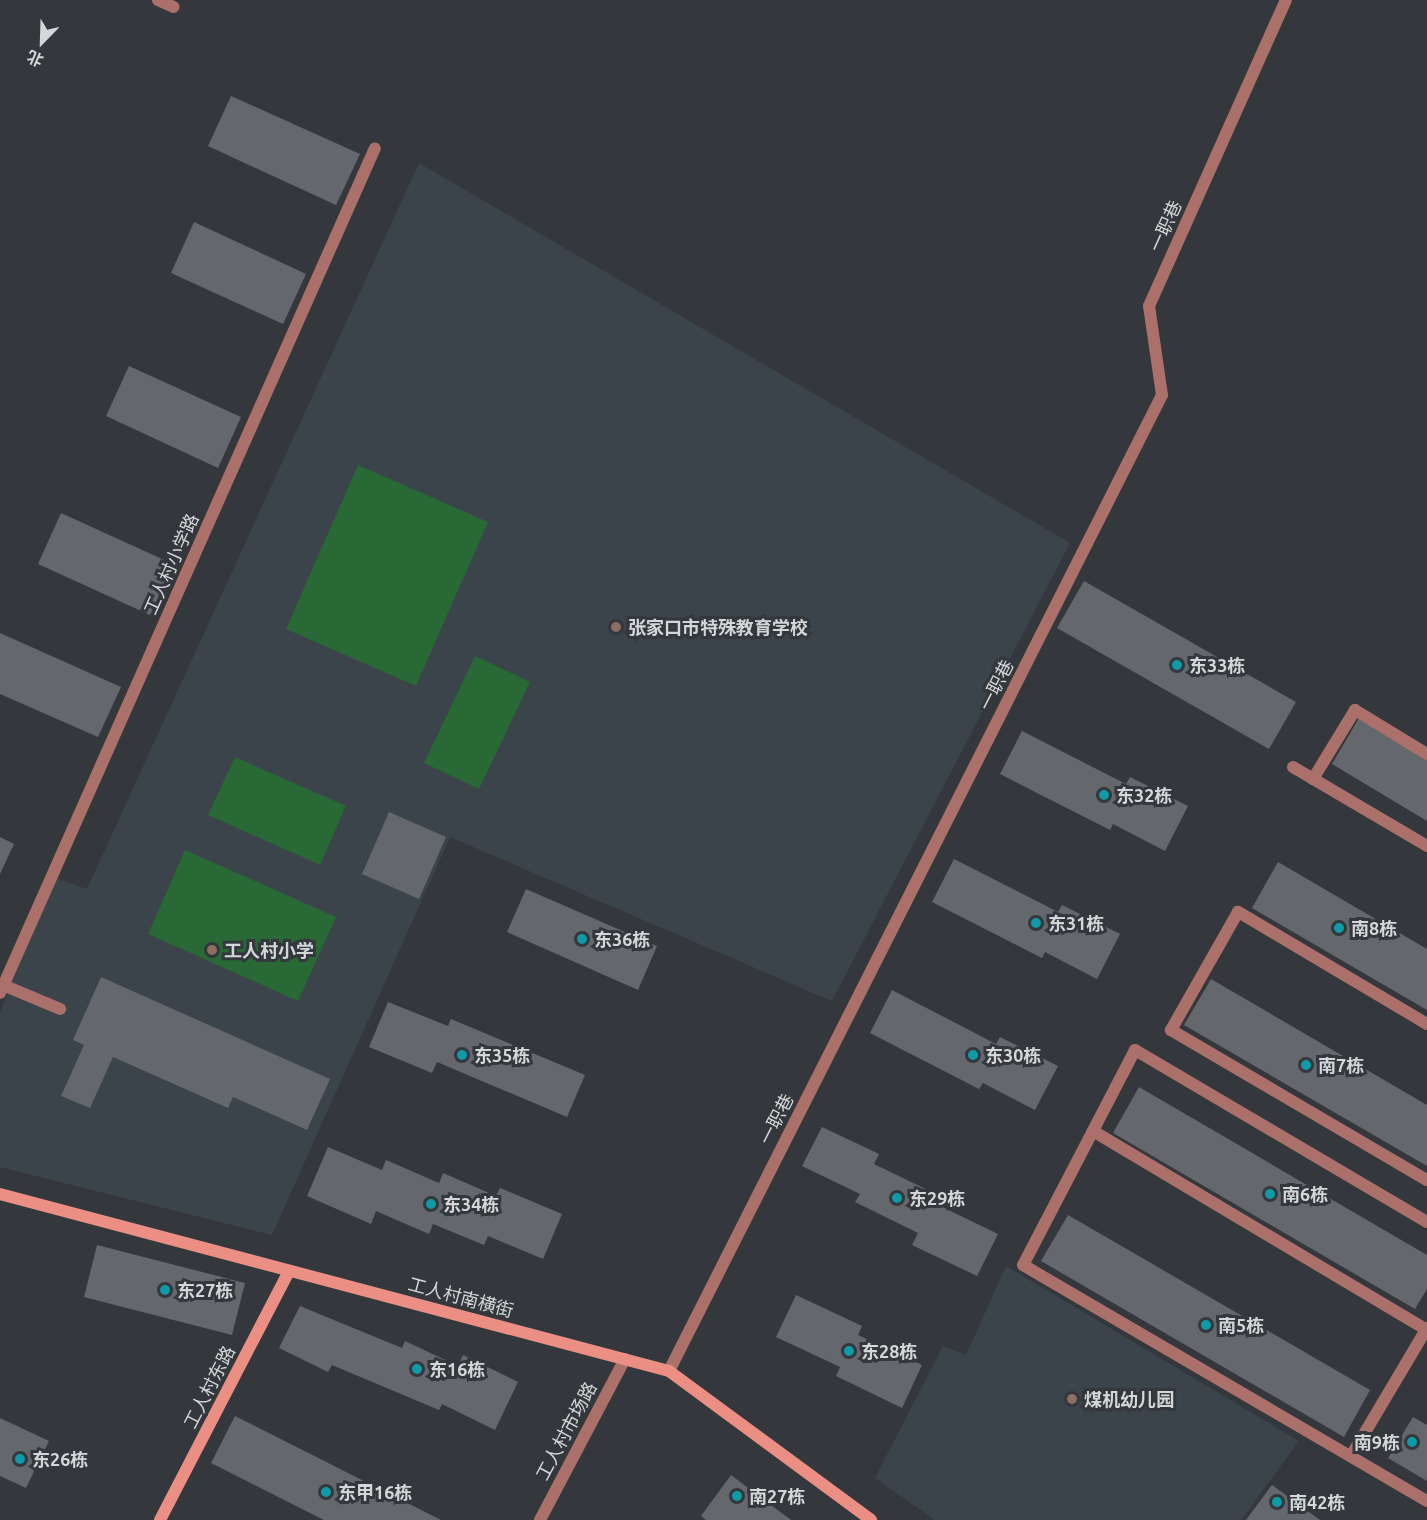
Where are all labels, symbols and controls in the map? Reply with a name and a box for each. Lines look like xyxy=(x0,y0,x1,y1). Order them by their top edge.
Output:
north arrow xyxy=(12,12,72,72)
text: 北 xyxy=(24,47,46,70)
street label: 一职巷 xyxy=(1144,197,1186,255)
street label: 工人村小学路 xyxy=(139,510,203,618)
place label: 张家口市特殊教育学校 xyxy=(628,616,808,638)
marker: 张家口市特殊教育学校 xyxy=(609,620,623,634)
place label: 东33栋 xyxy=(1189,654,1245,676)
street label: 一职巷 xyxy=(974,656,1018,714)
marker: 东33栋 xyxy=(1170,658,1184,672)
place label: 东32栋 xyxy=(1116,784,1172,806)
marker: 东32栋 xyxy=(1097,788,1111,802)
place label: 东31栋 xyxy=(1048,912,1104,934)
marker: 东31栋 xyxy=(1029,916,1043,930)
place label: 南8栋 xyxy=(1351,917,1397,939)
marker: 南8栋 xyxy=(1332,921,1346,935)
place label: 东36栋 xyxy=(594,928,650,950)
marker: 东36栋 xyxy=(575,932,589,946)
place label: 工人村小学 xyxy=(224,939,314,961)
marker: 工人村小学 xyxy=(205,943,219,957)
place label: 东35栋 xyxy=(474,1044,530,1066)
place label: 东30栋 xyxy=(985,1044,1041,1066)
marker: 东35栋 xyxy=(455,1048,469,1062)
marker: 东30栋 xyxy=(966,1048,980,1062)
place label: 南7栋 xyxy=(1318,1054,1364,1076)
marker: 南7栋 xyxy=(1299,1058,1313,1072)
street label: 一职巷 xyxy=(754,1090,798,1148)
place label: 南6栋 xyxy=(1282,1183,1328,1205)
place label: 东29栋 xyxy=(909,1187,965,1209)
marker: 南6栋 xyxy=(1263,1187,1277,1201)
marker: 东29栋 xyxy=(890,1191,904,1205)
place label: 东34栋 xyxy=(443,1193,499,1215)
marker: 东34栋 xyxy=(424,1197,438,1211)
street label: 工人村南横街 xyxy=(406,1273,516,1321)
place label: 东27栋 xyxy=(177,1279,233,1301)
marker: 东27栋 xyxy=(158,1283,172,1297)
place label: 南5栋 xyxy=(1218,1314,1264,1336)
marker: 南5栋 xyxy=(1199,1318,1213,1332)
place label: 东28栋 xyxy=(861,1340,917,1362)
street label: 工人村东路 xyxy=(179,1342,239,1432)
marker: 东28栋 xyxy=(842,1344,856,1358)
place label: 东16栋 xyxy=(429,1358,485,1380)
marker: 东16栋 xyxy=(410,1362,424,1376)
street label: 工人村市场路 xyxy=(531,1378,601,1484)
place label: 煤机幼儿园 xyxy=(1084,1388,1174,1410)
marker: 煤机幼儿园 xyxy=(1065,1392,1079,1406)
place label: 南9栋 xyxy=(1354,1431,1400,1453)
marker: 南9栋 xyxy=(1405,1435,1419,1449)
place label: 东26栋 xyxy=(32,1448,88,1470)
marker: 东26栋 xyxy=(13,1452,27,1466)
place label: 东甲16栋 xyxy=(338,1481,412,1503)
marker: 东甲16栋 xyxy=(319,1485,333,1499)
place label: 南27栋 xyxy=(749,1485,805,1507)
marker: 南27栋 xyxy=(730,1489,744,1503)
place label: 南42栋 xyxy=(1289,1491,1345,1513)
marker: 南42栋 xyxy=(1270,1495,1284,1509)

